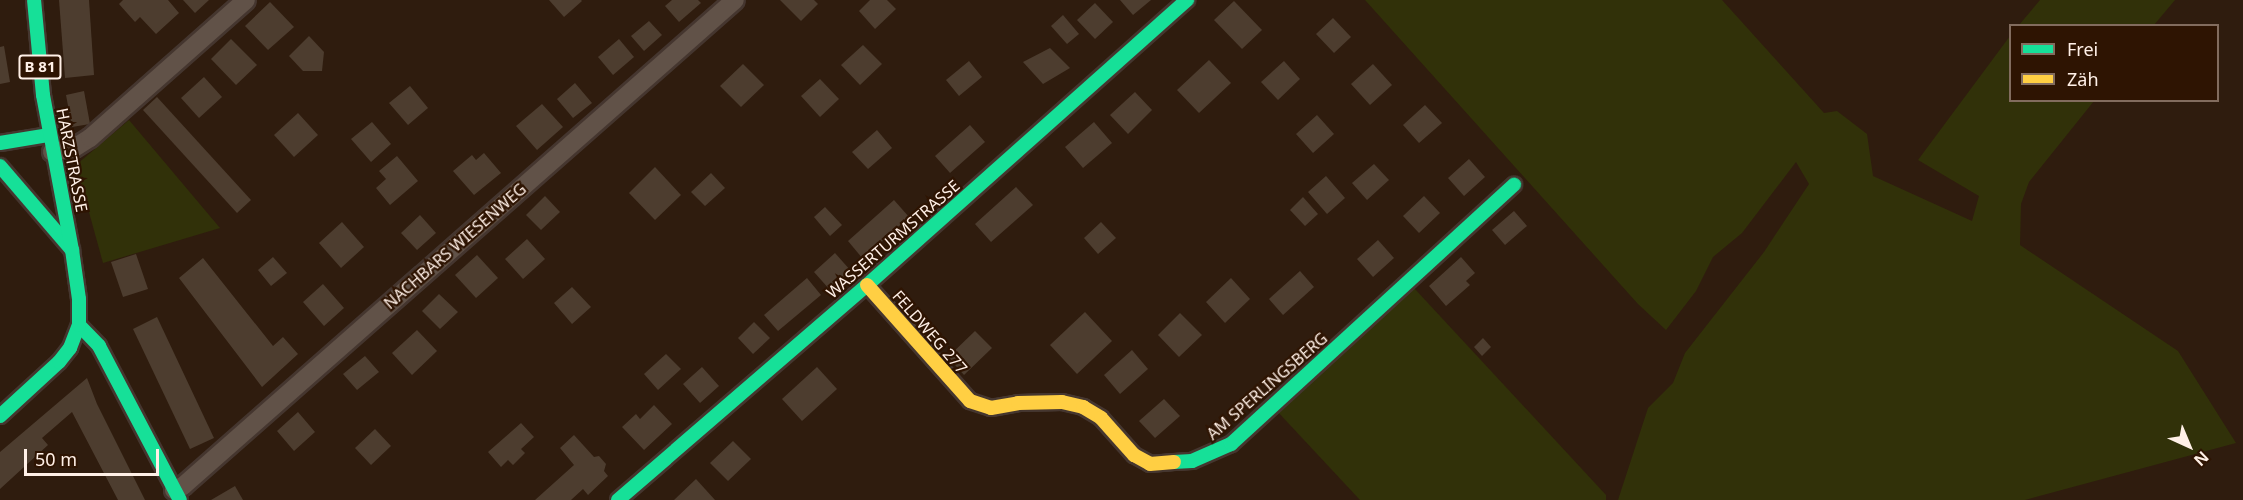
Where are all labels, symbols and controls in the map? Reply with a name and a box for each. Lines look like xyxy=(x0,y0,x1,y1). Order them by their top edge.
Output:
legend xyxy=(2009,24,2219,102)
text: Frei xyxy=(2067,37,2098,61)
road number: B 81 xyxy=(18,55,63,79)
text: Zäh xyxy=(2067,67,2099,91)
street label: HARZSTRASSE xyxy=(53,106,91,214)
street label: WASSERTURMSTRASSE xyxy=(822,176,964,302)
street label: NACHBARS WIESENWEG xyxy=(380,179,530,313)
street label: FELDWEG 277 xyxy=(889,286,971,378)
street label: AM SPERLINGSBERG xyxy=(1203,328,1331,444)
north arrow xyxy=(2159,416,2219,476)
scale bar xyxy=(27,437,162,475)
text: 50 m xyxy=(35,447,77,471)
text: N xyxy=(2189,447,2214,471)

